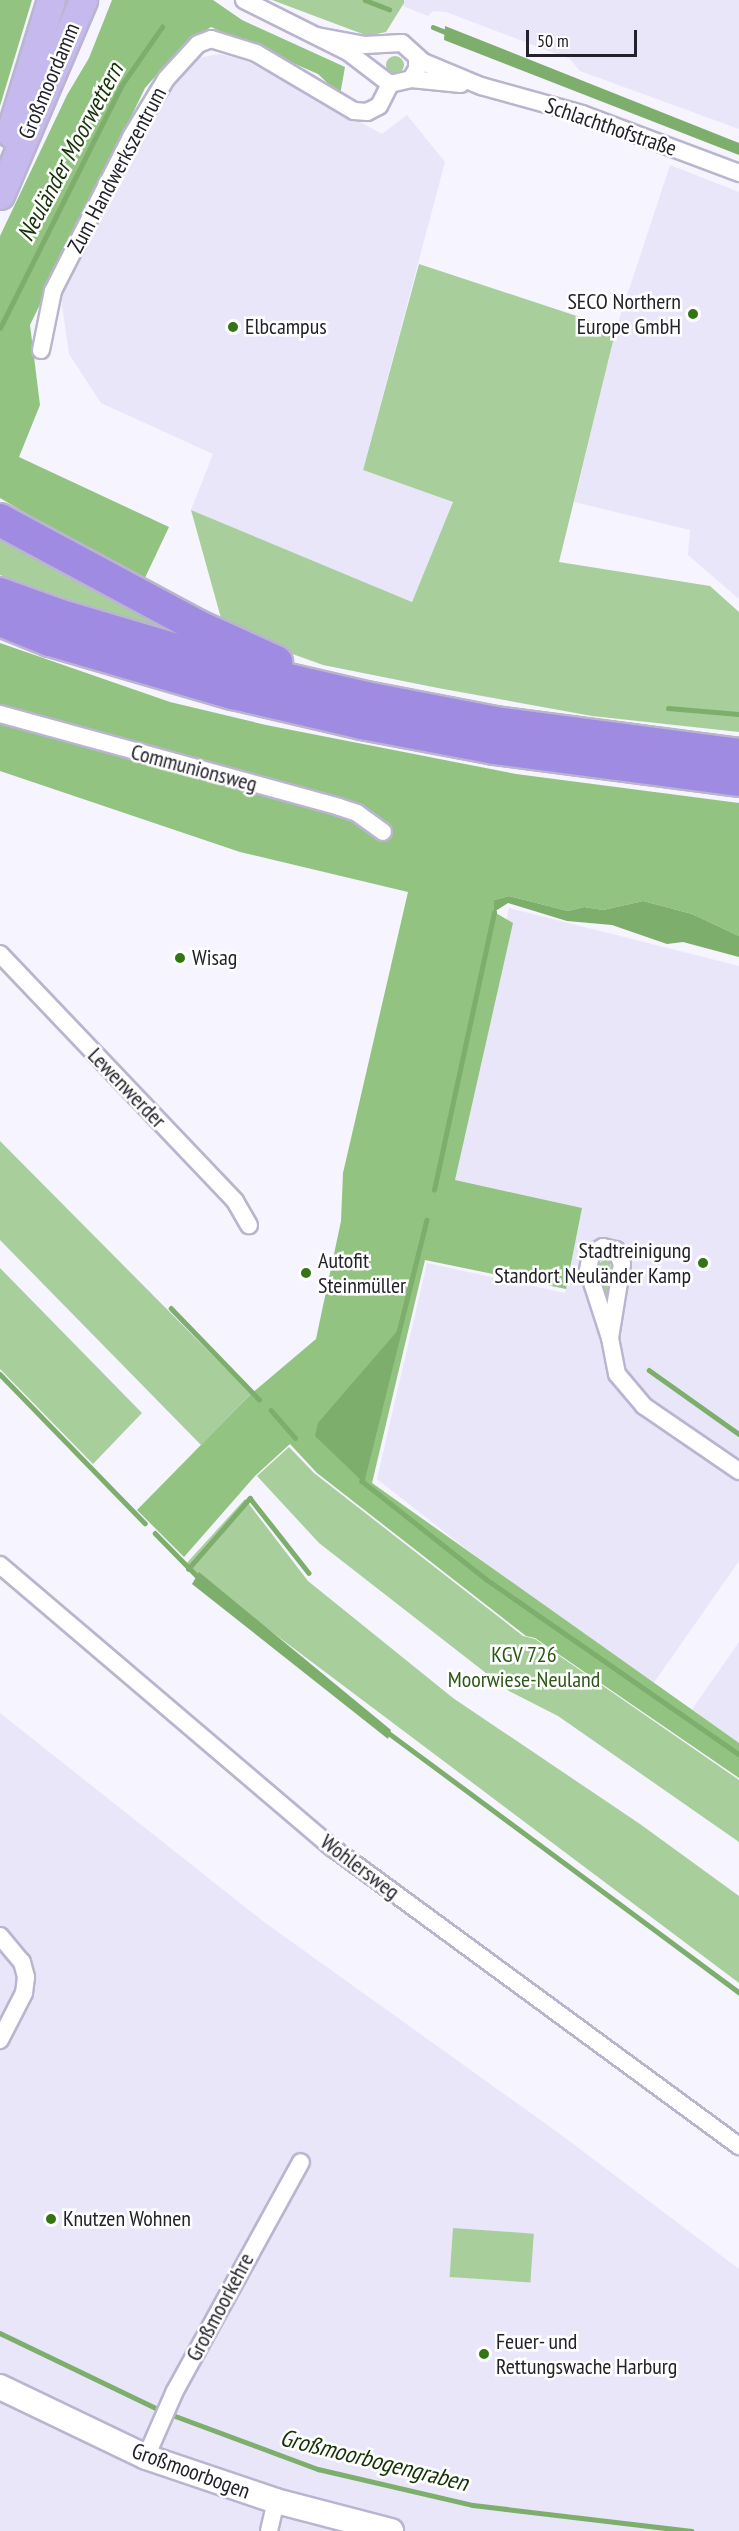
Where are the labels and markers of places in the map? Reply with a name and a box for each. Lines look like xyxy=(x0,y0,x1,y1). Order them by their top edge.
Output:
place label: SECO Northern Europe GmbH xyxy=(567,288,681,340)
marker: SECO Northern Europe GmbH xyxy=(686,307,700,321)
place label: Elbcampus xyxy=(245,314,327,340)
marker: Elbcampus xyxy=(226,320,240,334)
place label: Wisag xyxy=(192,945,237,971)
marker: Wisag xyxy=(173,951,187,965)
place label: Stadtreinigung Standort Neuländer Kamp xyxy=(494,1237,691,1288)
place label: Autofit Steinmüller xyxy=(318,1247,406,1298)
marker: Stadtreinigung Standort Neuländer Kamp xyxy=(696,1256,710,1270)
marker: Autofit Steinmüller xyxy=(299,1266,313,1280)
place label: Knutzen Wohnen xyxy=(63,2206,191,2232)
marker: Knutzen Wohnen xyxy=(44,2212,58,2226)
place label: Feuer- und Rettungswache Harburg xyxy=(496,2328,677,2380)
marker: Feuer- und Rettungswache Harburg xyxy=(477,2347,491,2361)

